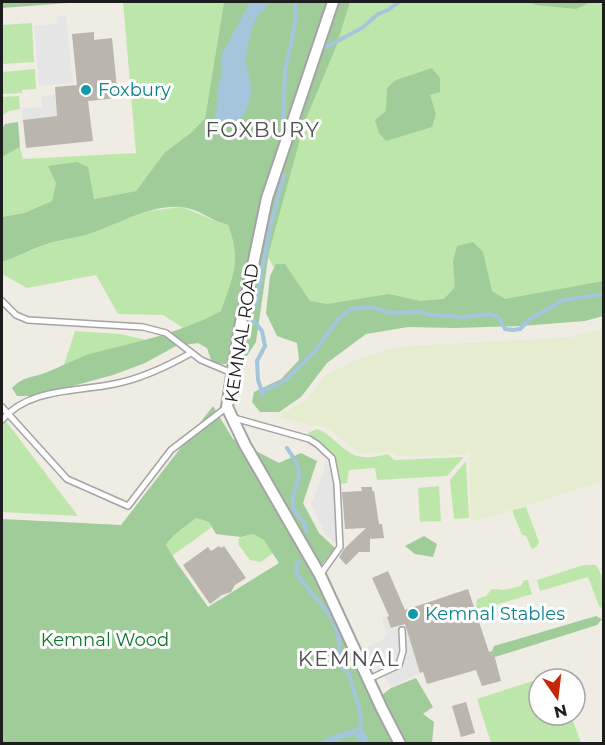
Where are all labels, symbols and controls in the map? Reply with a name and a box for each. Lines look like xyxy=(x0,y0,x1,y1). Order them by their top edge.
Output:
place label: Foxbury xyxy=(98,79,171,101)
marker: Foxbury xyxy=(79,83,93,97)
district label: FOXBURY xyxy=(206,117,320,142)
street label: KEMNAL ROAD xyxy=(220,262,264,404)
place label: Kemnal Stables xyxy=(425,603,565,625)
marker: Kemnal Stables xyxy=(406,607,420,621)
park label: Kemnal Wood xyxy=(41,629,169,651)
district label: KEMNAL xyxy=(298,646,400,671)
north arrow xyxy=(527,667,587,727)
text: N xyxy=(552,700,569,722)

